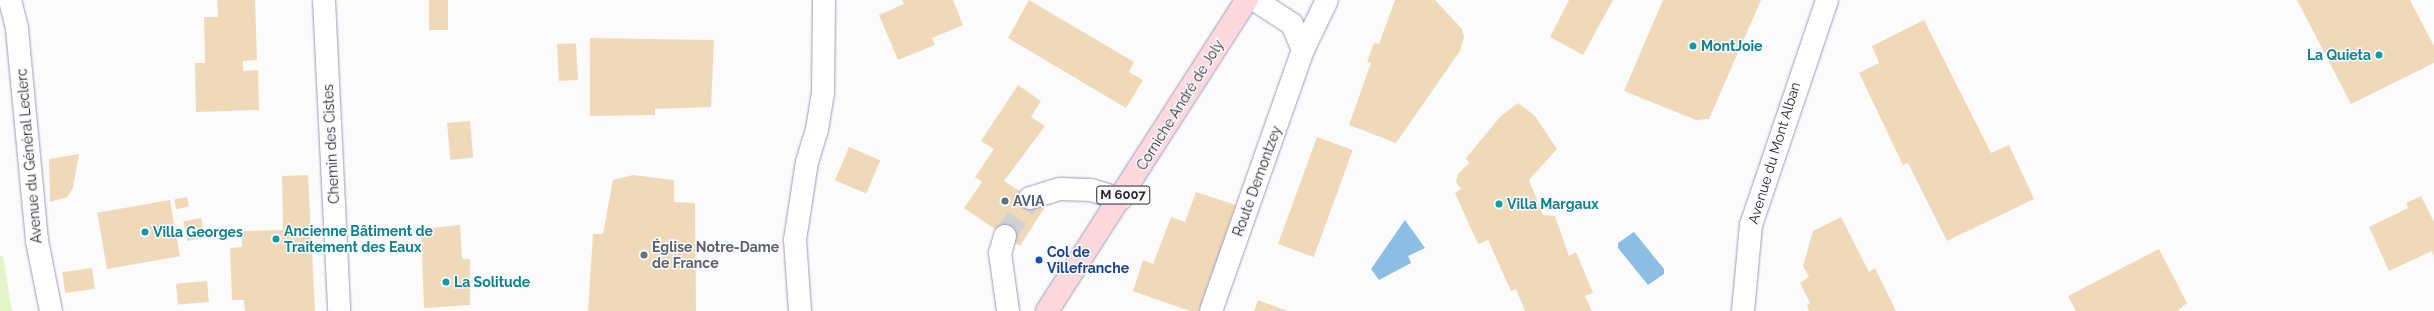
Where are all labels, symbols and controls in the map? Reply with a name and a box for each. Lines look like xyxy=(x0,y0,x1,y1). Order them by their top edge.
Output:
street label: Corniche André de Joly xyxy=(1133,36,1227,174)
place label: MontJoie xyxy=(1701,38,1762,54)
marker: MontJoie xyxy=(1688,41,1698,51)
place label: La Quieta xyxy=(2307,47,2371,63)
marker: La Quieta xyxy=(2374,50,2384,60)
street label: Avenue du Général Leclerc xyxy=(13,68,45,244)
street label: Avenue du Mont Alban xyxy=(1744,80,1804,226)
street label: Chemin des Cistes xyxy=(319,84,343,204)
street label: Route Demontzey xyxy=(1229,123,1285,239)
road number: M 6007 xyxy=(1096,184,1150,206)
place label: AVIA xyxy=(1013,193,1044,209)
marker: AVIA xyxy=(1000,196,1010,206)
place label: Villa Margaux xyxy=(1507,196,1599,212)
marker: Villa Margaux xyxy=(1494,199,1504,209)
place label: Ancienne Bâtiment de Traitement des Eaux xyxy=(284,223,433,256)
place label: Villa Georges xyxy=(153,224,243,240)
marker: Villa Georges xyxy=(140,227,150,237)
marker: Ancienne Bâtiment de Traitement des Eaux xyxy=(271,234,281,244)
place label: Église Notre-Dame de France xyxy=(652,239,779,272)
place label: Col de Villefranche xyxy=(1047,244,1129,276)
marker: Église Notre-Dame de France xyxy=(639,250,649,260)
marker: Col de Villefranche xyxy=(1034,255,1044,265)
place label: La Solitude xyxy=(454,274,530,290)
marker: La Solitude xyxy=(441,277,451,287)

